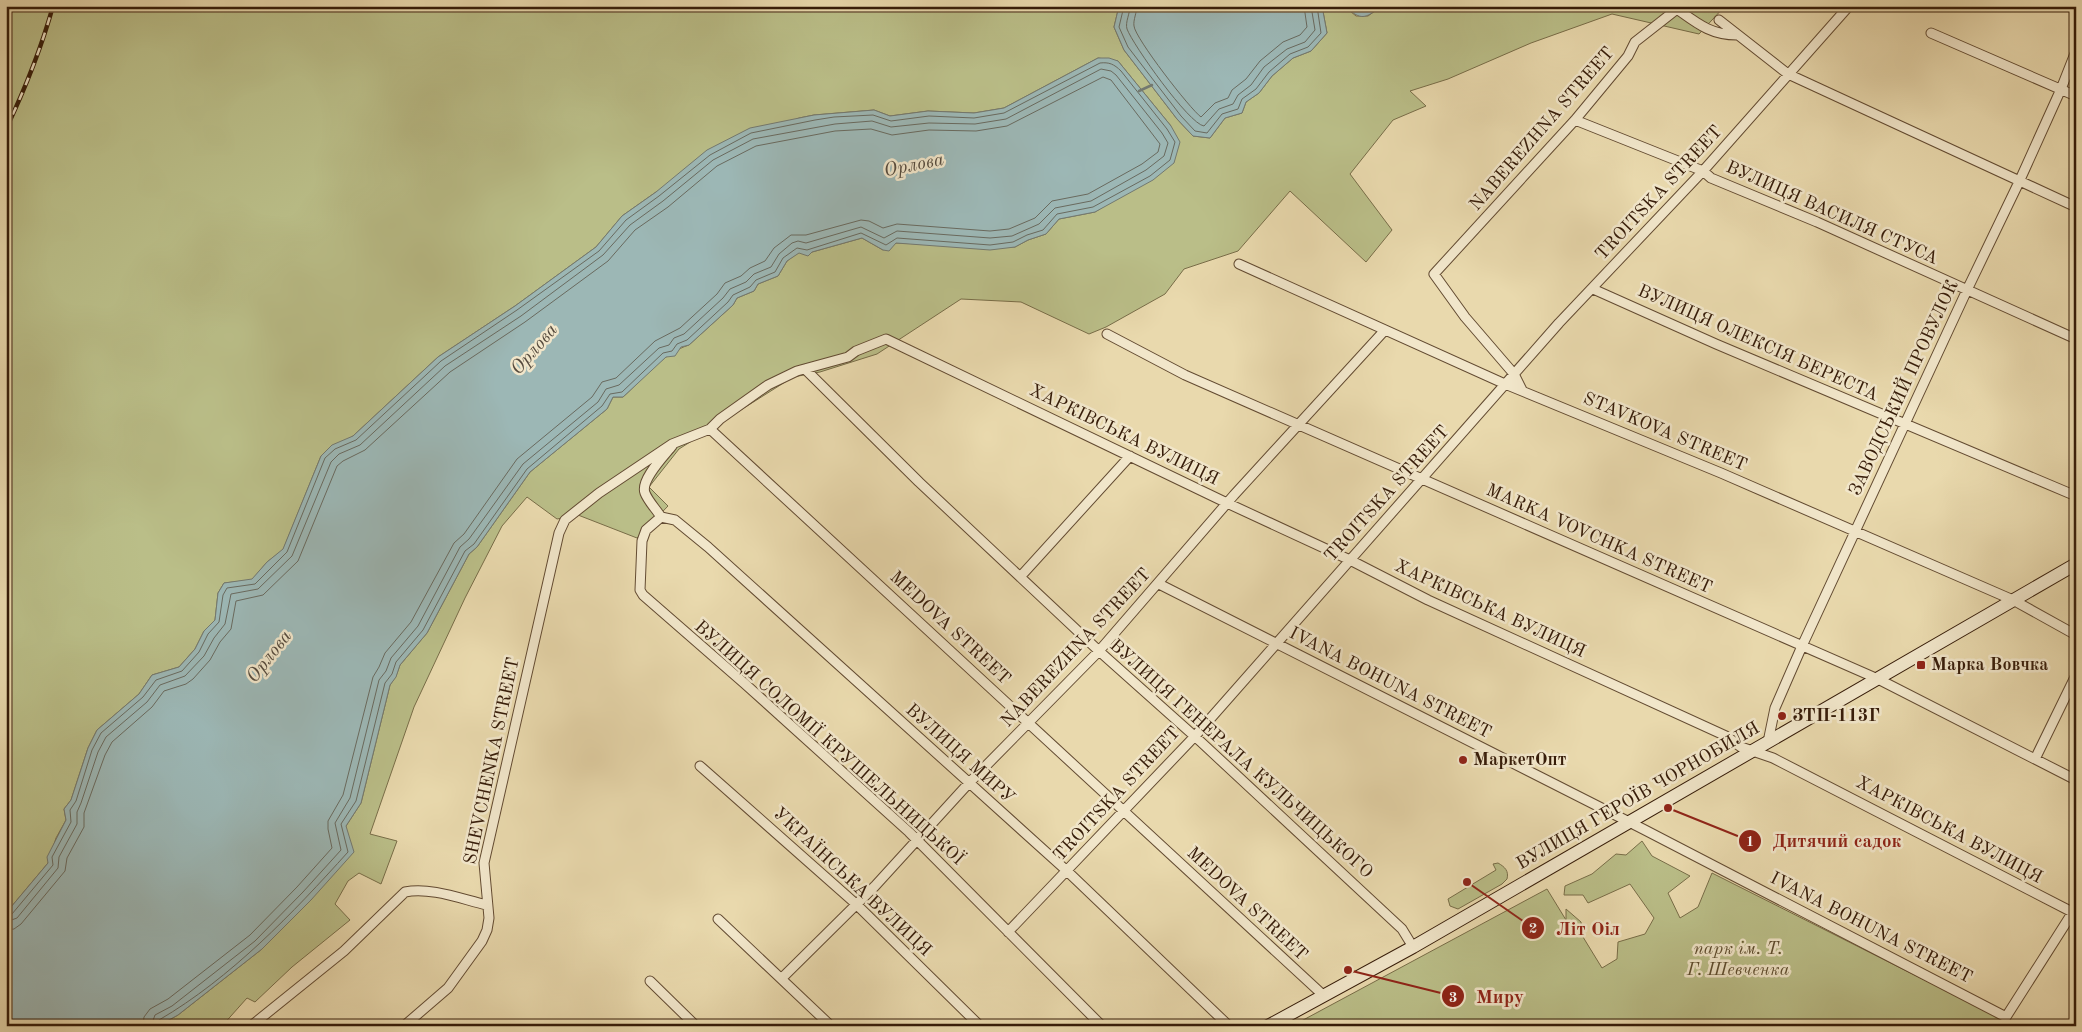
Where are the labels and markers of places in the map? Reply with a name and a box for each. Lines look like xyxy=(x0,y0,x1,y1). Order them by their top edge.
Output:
place label: Марка Вовчка xyxy=(1931,656,2048,674)
marker: Марка Вовчка xyxy=(1915,659,1927,671)
place label: ЗТП-113Г xyxy=(1792,707,1880,725)
marker: ЗТП-113Г xyxy=(1776,710,1788,722)
place label: МаркетОпт xyxy=(1473,751,1567,769)
marker: МаркетОпт xyxy=(1457,754,1469,766)
callout: Дитячий садок xyxy=(1738,824,1912,858)
callout: Літ Оіл xyxy=(1521,911,1630,945)
callout: Миру xyxy=(1441,979,1534,1013)

